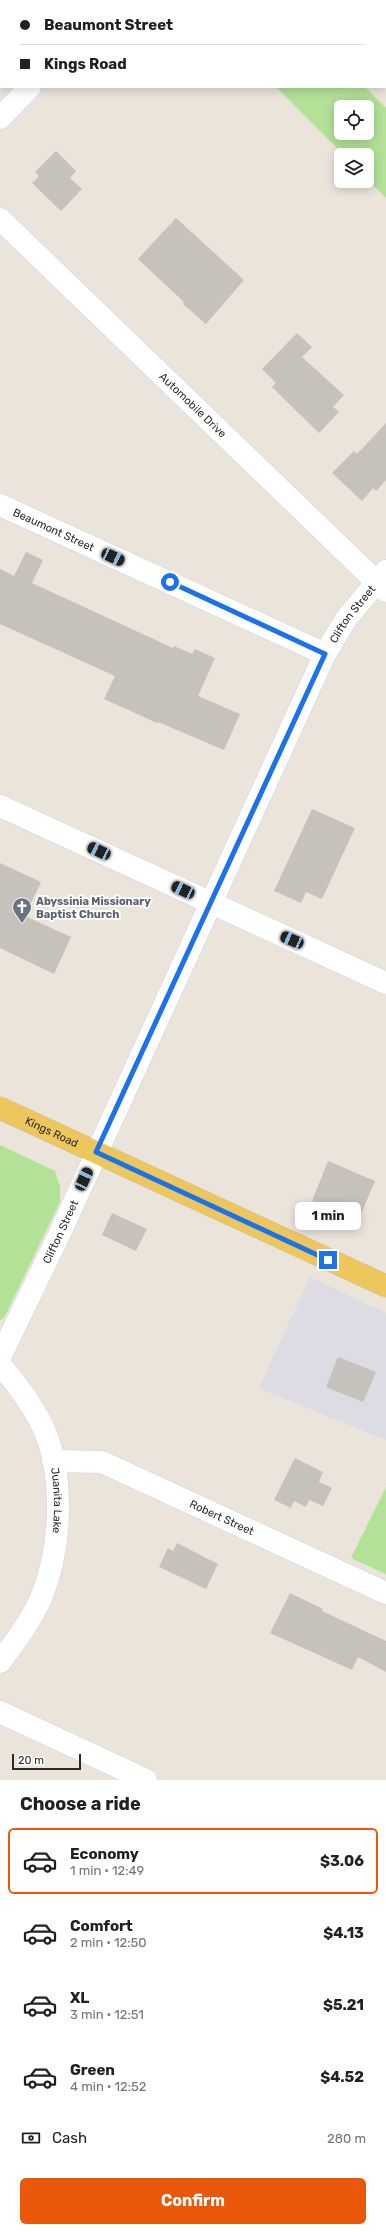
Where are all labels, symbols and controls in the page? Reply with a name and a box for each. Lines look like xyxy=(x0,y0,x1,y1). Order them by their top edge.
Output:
text: Beaumont Street xyxy=(44,16,173,34)
text: Kings Road xyxy=(44,55,127,73)
map controls xyxy=(334,100,374,188)
button: locate xyxy=(334,100,374,140)
button: layers xyxy=(334,148,374,188)
street label: Automobile Drive xyxy=(156,370,229,441)
street label: Beaumont Street xyxy=(11,506,97,555)
car xyxy=(100,546,126,568)
route start xyxy=(161,573,179,591)
street label: Clifton Street xyxy=(327,582,379,646)
car xyxy=(86,840,112,862)
car xyxy=(170,879,196,901)
place label: Abyssinia Missionary Baptist Church xyxy=(36,895,151,921)
church icon: Abyssinia Missionary Baptist Church xyxy=(11,896,33,924)
car xyxy=(279,930,305,950)
street label: Kings Road xyxy=(23,1114,80,1150)
car xyxy=(73,1166,95,1192)
street label: Clifton Street xyxy=(40,1197,81,1266)
callout: 1 min xyxy=(295,1202,361,1230)
text: 1 min xyxy=(311,1208,345,1223)
route end xyxy=(319,1251,337,1269)
street label: Juanita Lake xyxy=(48,1467,64,1534)
street label: Robert Street xyxy=(187,1497,256,1538)
scale bar xyxy=(12,1752,81,1771)
text: 20 m xyxy=(18,1754,44,1767)
text: Choose a ride xyxy=(20,1793,141,1815)
icon: car xyxy=(22,1843,58,1879)
text: Economy xyxy=(70,1845,139,1863)
text: $3.06 xyxy=(320,1852,364,1870)
text: 1 min · 12:49 xyxy=(70,1863,144,1878)
icon: car xyxy=(22,1915,58,1951)
text: Comfort xyxy=(70,1917,133,1935)
text: $4.13 xyxy=(323,1924,364,1942)
text: 2 min · 12:50 xyxy=(70,1935,147,1950)
icon: car xyxy=(22,1987,58,2023)
text: XL xyxy=(70,1989,89,2007)
text: $5.21 xyxy=(323,1996,364,2014)
text: 3 min · 12:51 xyxy=(70,2007,144,2022)
icon: car xyxy=(22,2059,58,2095)
text: Green xyxy=(70,2061,115,2079)
text: $4.52 xyxy=(320,2068,364,2086)
text: 4 min · 12:52 xyxy=(70,2079,146,2094)
icon: cash xyxy=(20,2127,42,2149)
text: Cash xyxy=(52,2129,87,2147)
text: 280 m xyxy=(327,2131,366,2146)
button: Confirm xyxy=(20,2178,366,2224)

